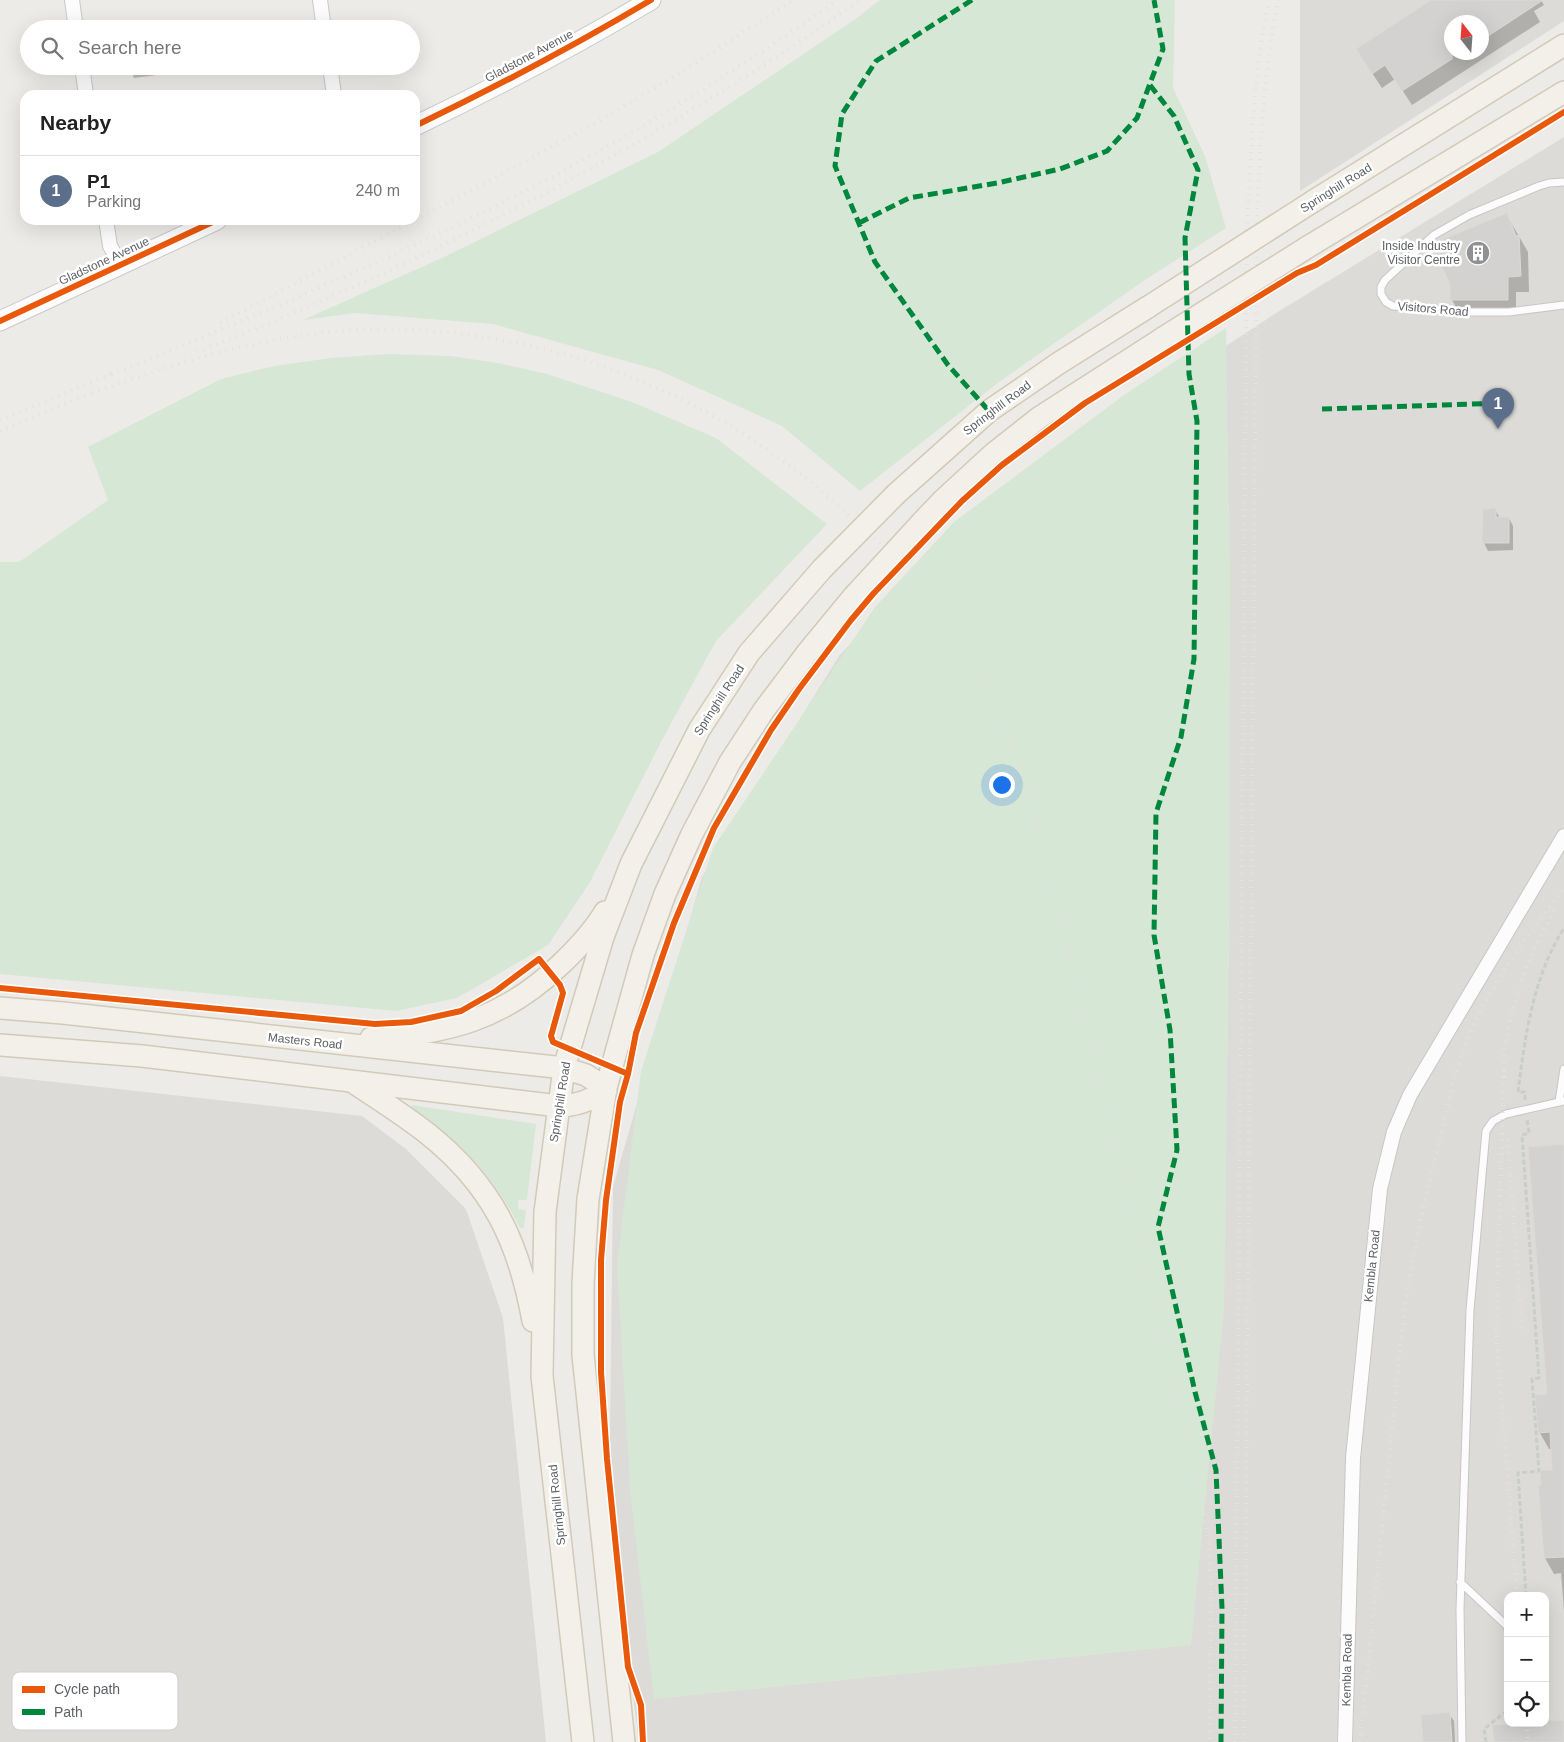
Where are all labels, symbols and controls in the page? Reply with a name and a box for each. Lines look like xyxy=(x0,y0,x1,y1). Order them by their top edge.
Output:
north arrow xyxy=(1444,15,1489,60)
search box xyxy=(20,20,420,75)
street label: Gladstone Avenue xyxy=(483,27,576,85)
icon: search xyxy=(38,34,66,62)
text: Search here xyxy=(78,37,182,58)
text: Nearby xyxy=(40,111,111,134)
street label: Springhill Road xyxy=(1298,160,1374,216)
text: P1 xyxy=(87,171,110,192)
text: 1 xyxy=(52,182,60,199)
text: 240 m xyxy=(356,182,400,199)
text: Parking xyxy=(87,193,141,210)
street label: Gladstone Avenue xyxy=(57,234,152,288)
place label: Inside Industry Visitor Centre xyxy=(1382,239,1460,267)
building icon: Inside Industry Visitor Centre xyxy=(1465,240,1491,266)
street label: Visitors Road xyxy=(1397,299,1469,319)
street label: Springhill Road xyxy=(960,378,1034,438)
pin: 1 xyxy=(1482,388,1514,429)
street label: Springhill Road xyxy=(691,662,747,738)
your location xyxy=(989,772,1015,798)
street label: Masters Road xyxy=(267,1030,343,1052)
street label: Springhill Road xyxy=(547,1061,573,1143)
street label: Kembla Road xyxy=(1361,1229,1383,1303)
street label: Springhill Road xyxy=(546,1464,568,1546)
map controls xyxy=(1504,1592,1549,1727)
button: + xyxy=(1504,1592,1549,1637)
street label: Kembla Road xyxy=(1339,1634,1355,1706)
button: − xyxy=(1504,1637,1549,1682)
legend xyxy=(12,1672,178,1730)
text: Cycle path xyxy=(54,1681,120,1697)
button: locate xyxy=(1504,1682,1549,1727)
text: Path xyxy=(54,1704,83,1720)

